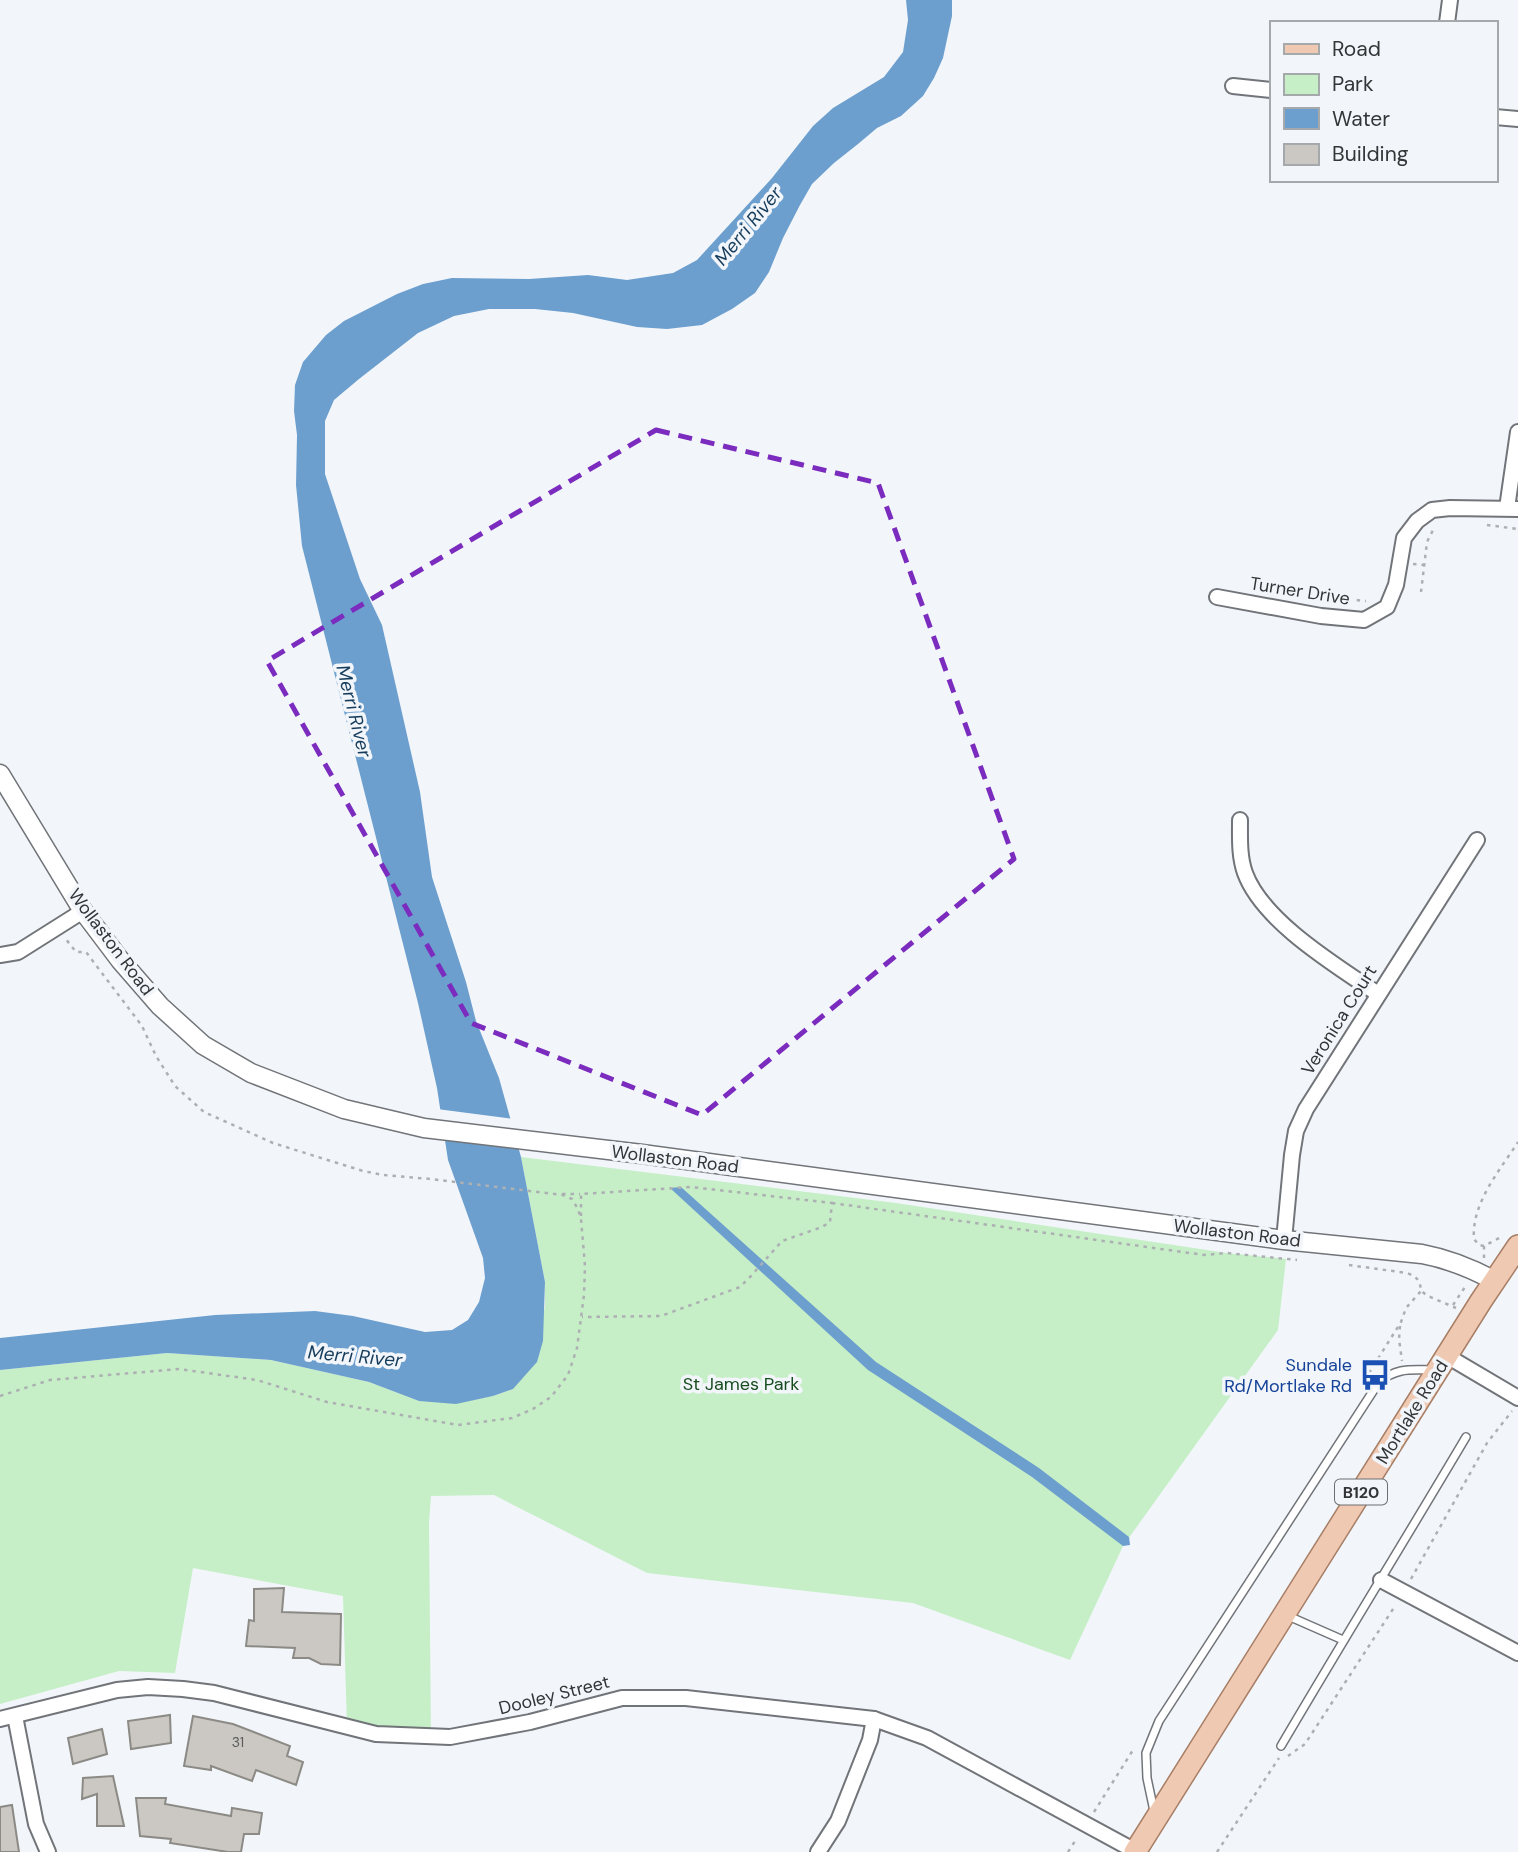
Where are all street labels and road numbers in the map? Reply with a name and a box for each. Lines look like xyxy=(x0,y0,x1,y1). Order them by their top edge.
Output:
street label: Turner Drive xyxy=(1248,571,1352,611)
street label: Wollaston Road xyxy=(63,884,159,1000)
street label: Veronica Court xyxy=(1296,961,1382,1079)
street label: Wollaston Road xyxy=(610,1139,740,1179)
street label: Wollaston Road xyxy=(1172,1213,1302,1253)
street label: Mortlake Road xyxy=(1370,1355,1454,1469)
road number: B120 xyxy=(1335,1480,1387,1504)
street label: Dooley Street xyxy=(496,1670,612,1720)

